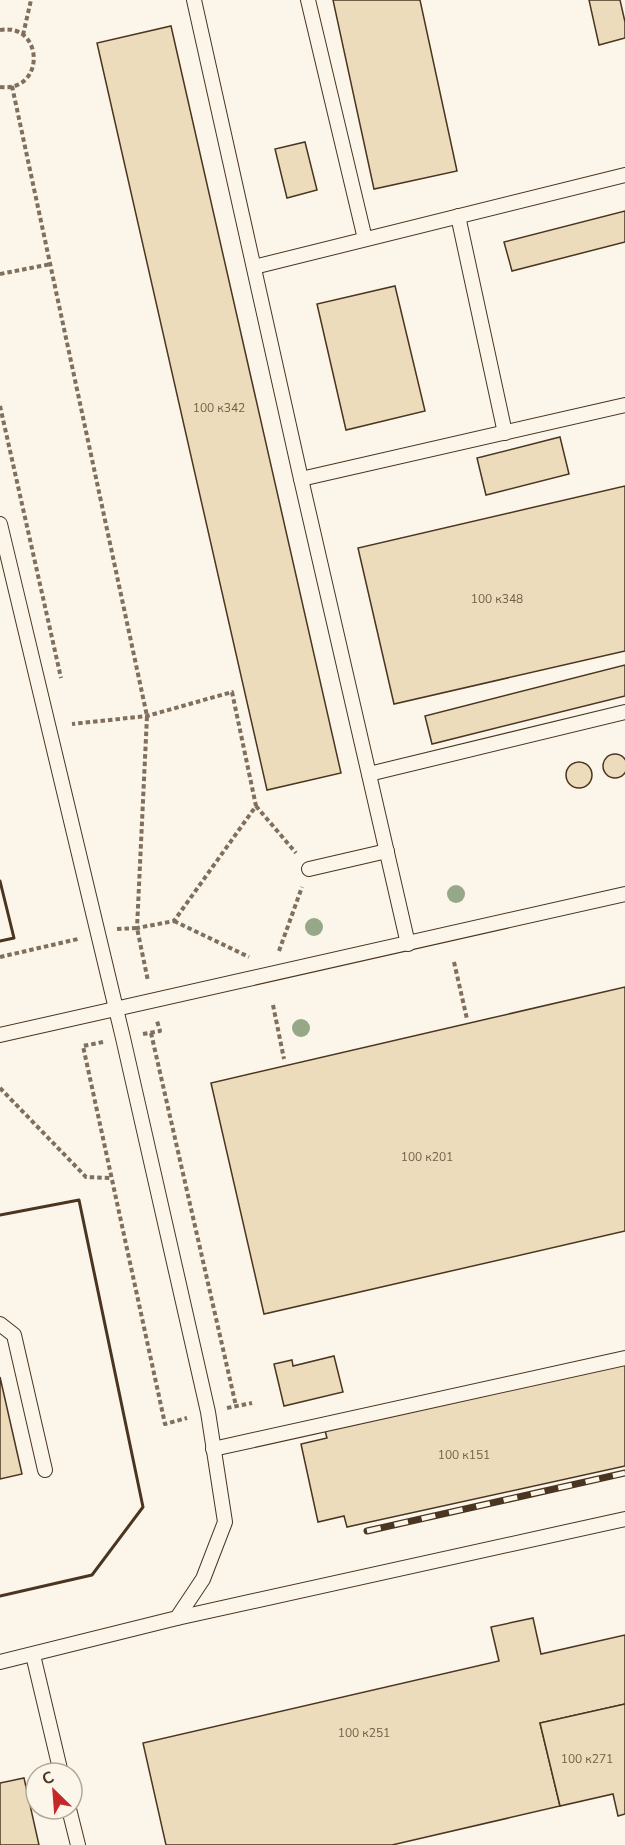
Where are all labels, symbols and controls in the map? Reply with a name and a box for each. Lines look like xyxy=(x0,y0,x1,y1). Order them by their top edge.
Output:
house number: 100 к342 xyxy=(193,400,245,416)
house number: 100 к348 xyxy=(471,591,523,607)
house number: 100 к201 xyxy=(401,1149,453,1165)
house number: 100 к151 xyxy=(438,1447,490,1463)
house number: 100 к251 xyxy=(338,1725,390,1741)
house number: 100 к271 xyxy=(561,1751,613,1767)
north arrow xyxy=(24,1761,84,1821)
text: С xyxy=(39,1766,58,1791)

